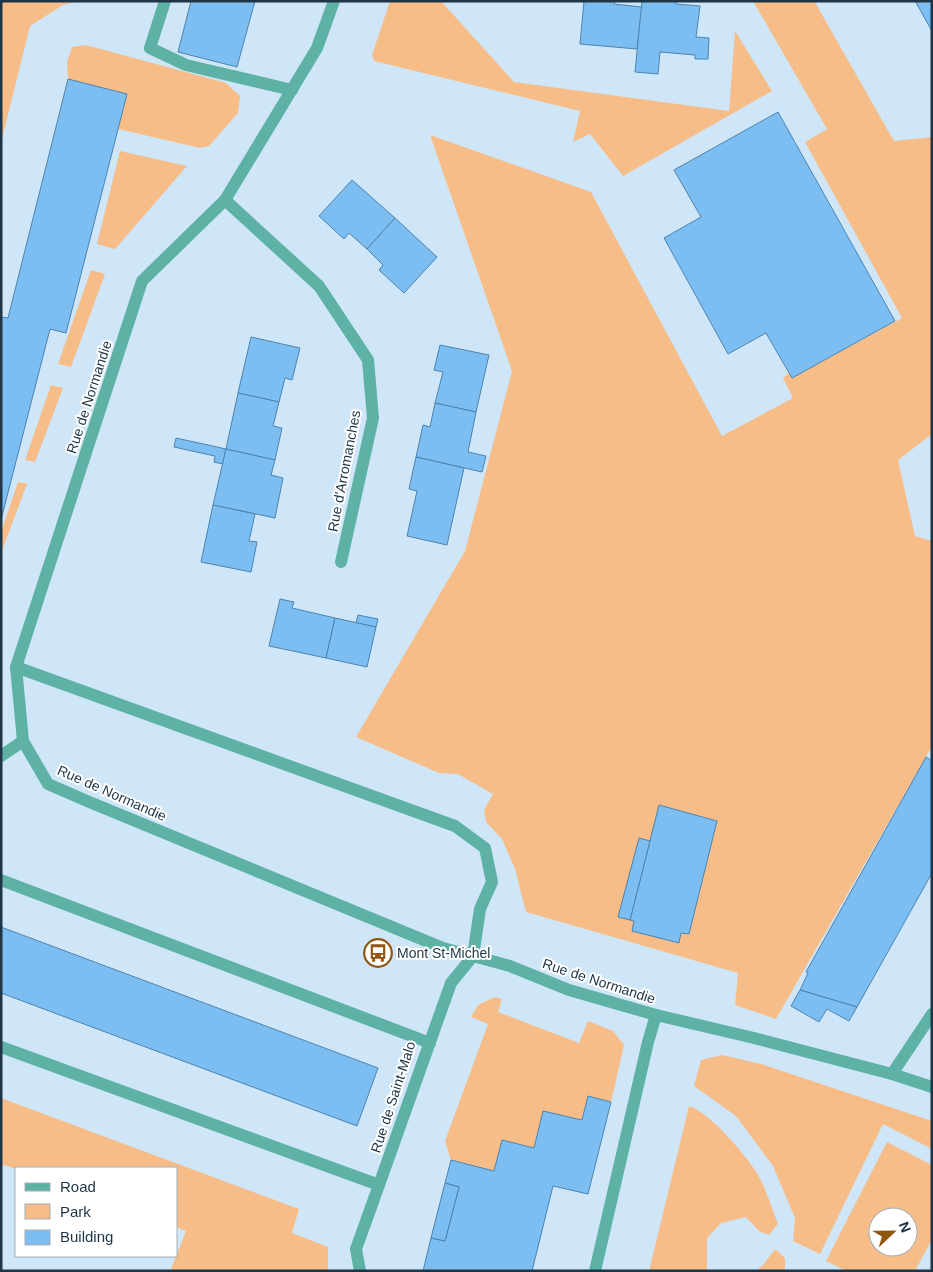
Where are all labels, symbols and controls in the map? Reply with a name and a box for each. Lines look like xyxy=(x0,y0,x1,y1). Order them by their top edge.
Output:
street label: Rue de Normandie xyxy=(63,338,115,455)
street label: Rue d'Arromanches xyxy=(324,409,364,533)
street label: Rue de Normandie xyxy=(55,762,169,824)
bus stop icon: Mont St-Michel xyxy=(363,938,393,968)
place label: Mont St-Michel xyxy=(397,945,490,961)
street label: Rue de Normandie xyxy=(541,955,658,1007)
street label: Rue de Saint-Malo xyxy=(367,1039,419,1155)
legend xyxy=(15,1167,178,1257)
text: Road xyxy=(60,1178,96,1195)
text: Park xyxy=(60,1203,91,1220)
north arrow xyxy=(868,1207,918,1257)
text: N xyxy=(896,1219,914,1235)
text: Building xyxy=(60,1228,113,1245)

